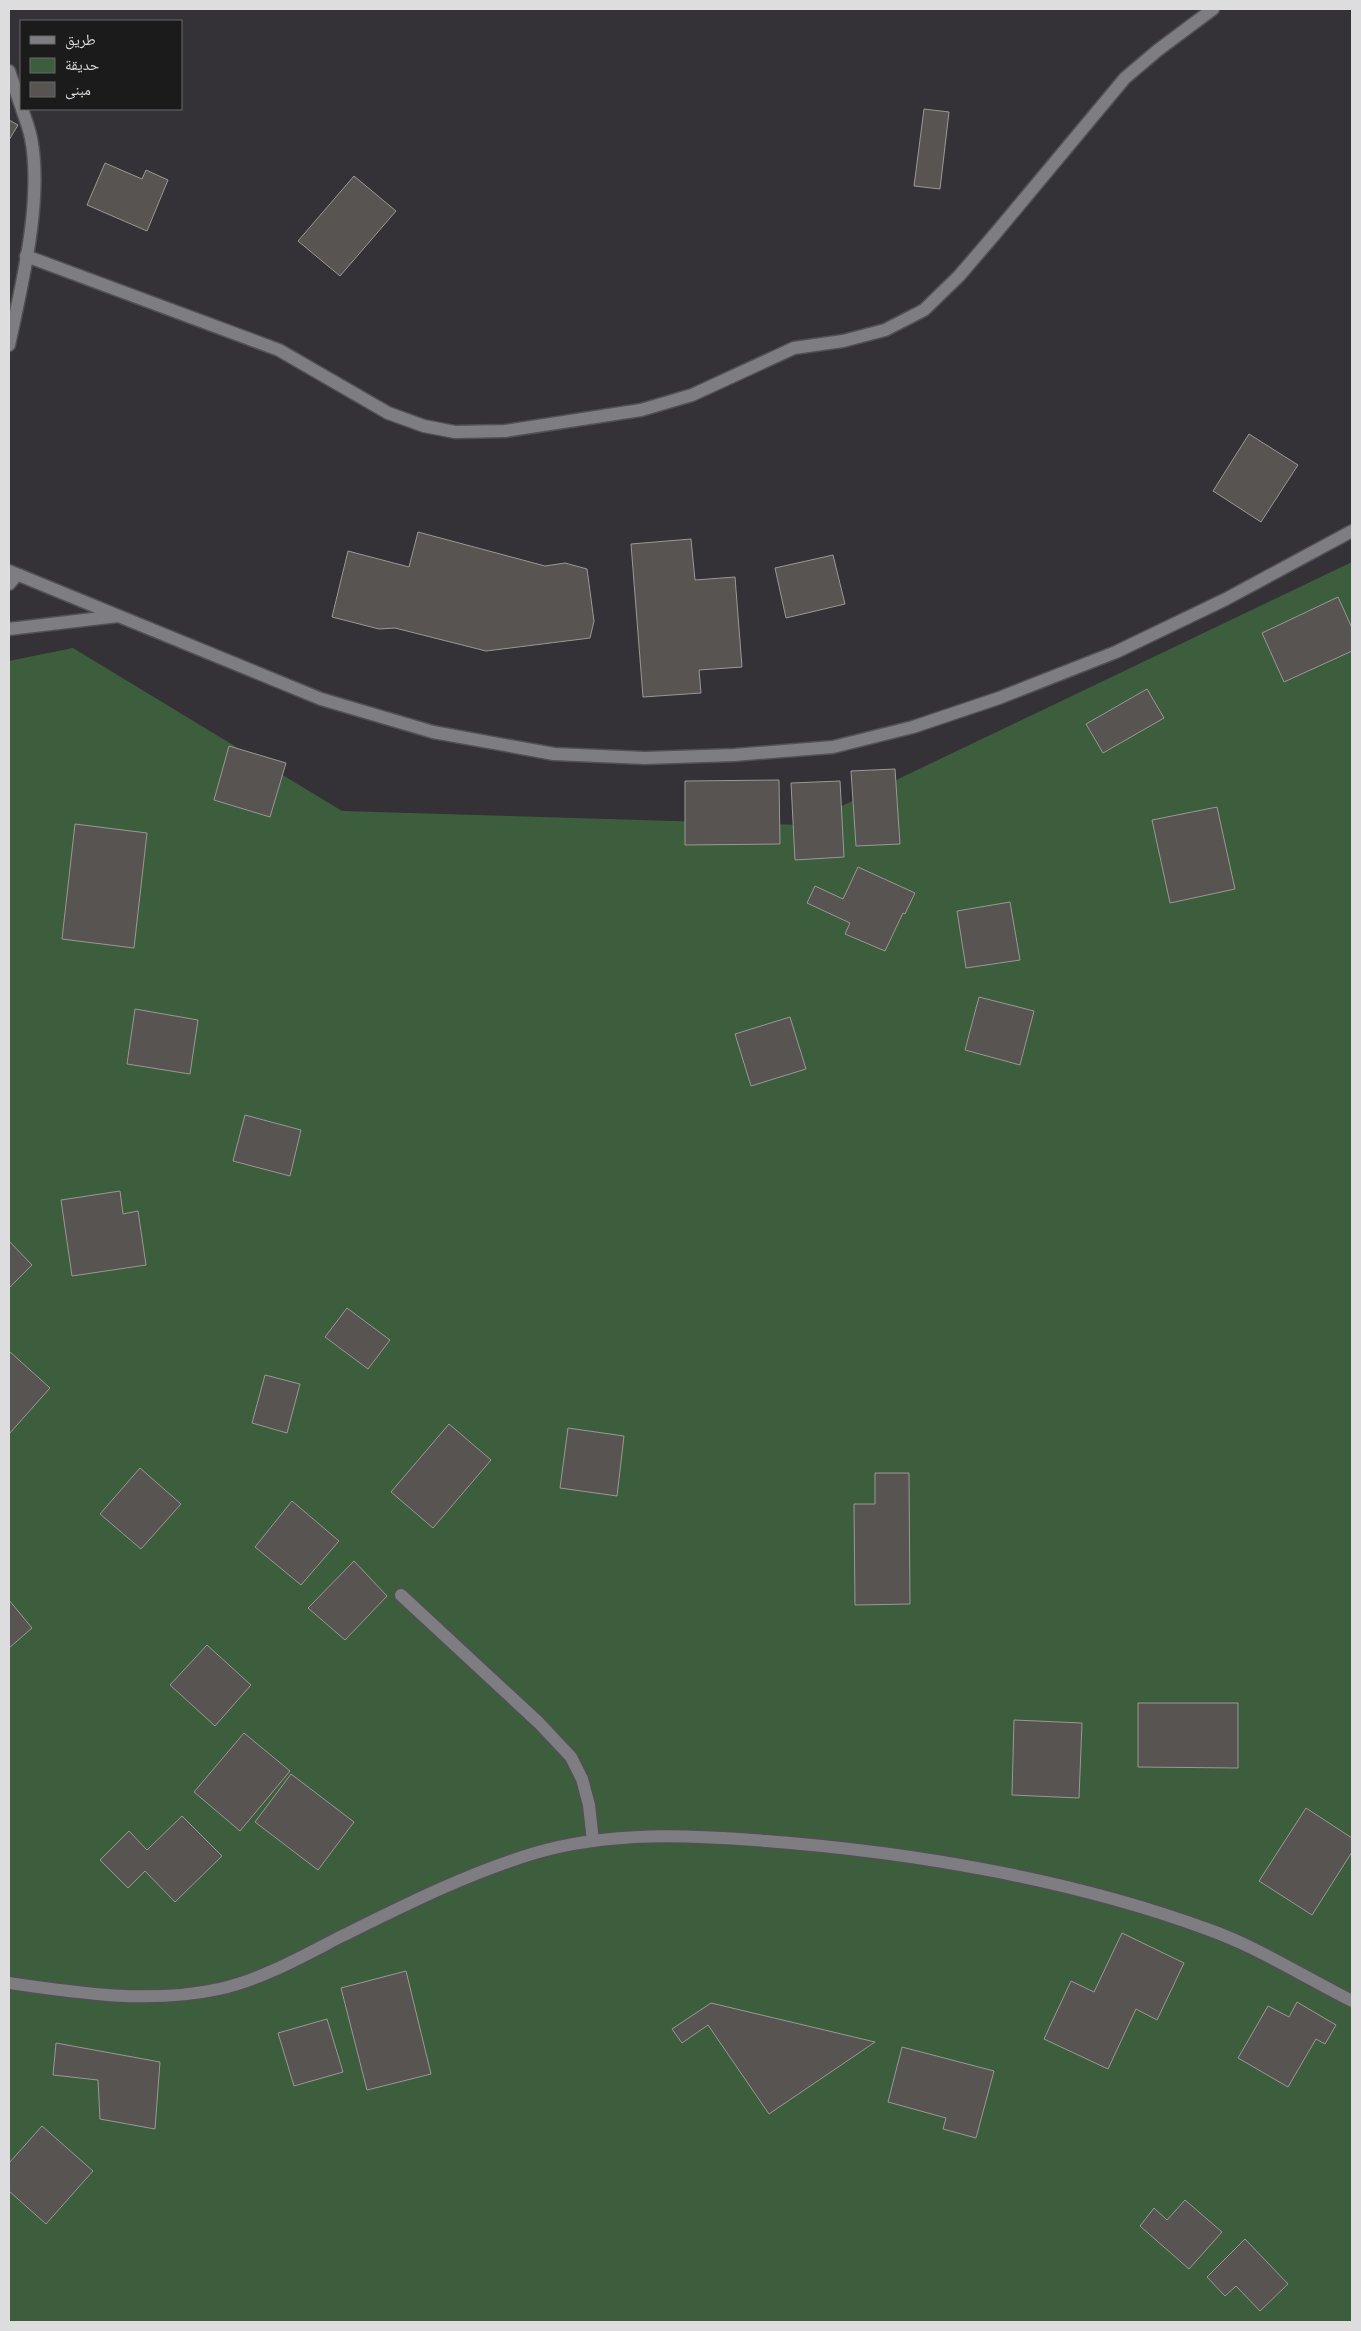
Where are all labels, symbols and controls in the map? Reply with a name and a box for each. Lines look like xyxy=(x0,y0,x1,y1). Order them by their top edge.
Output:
legend xyxy=(20,20,182,110)
text: طريق xyxy=(65,31,96,50)
text: حديقة xyxy=(65,56,100,74)
text: مبنى xyxy=(65,81,91,100)

